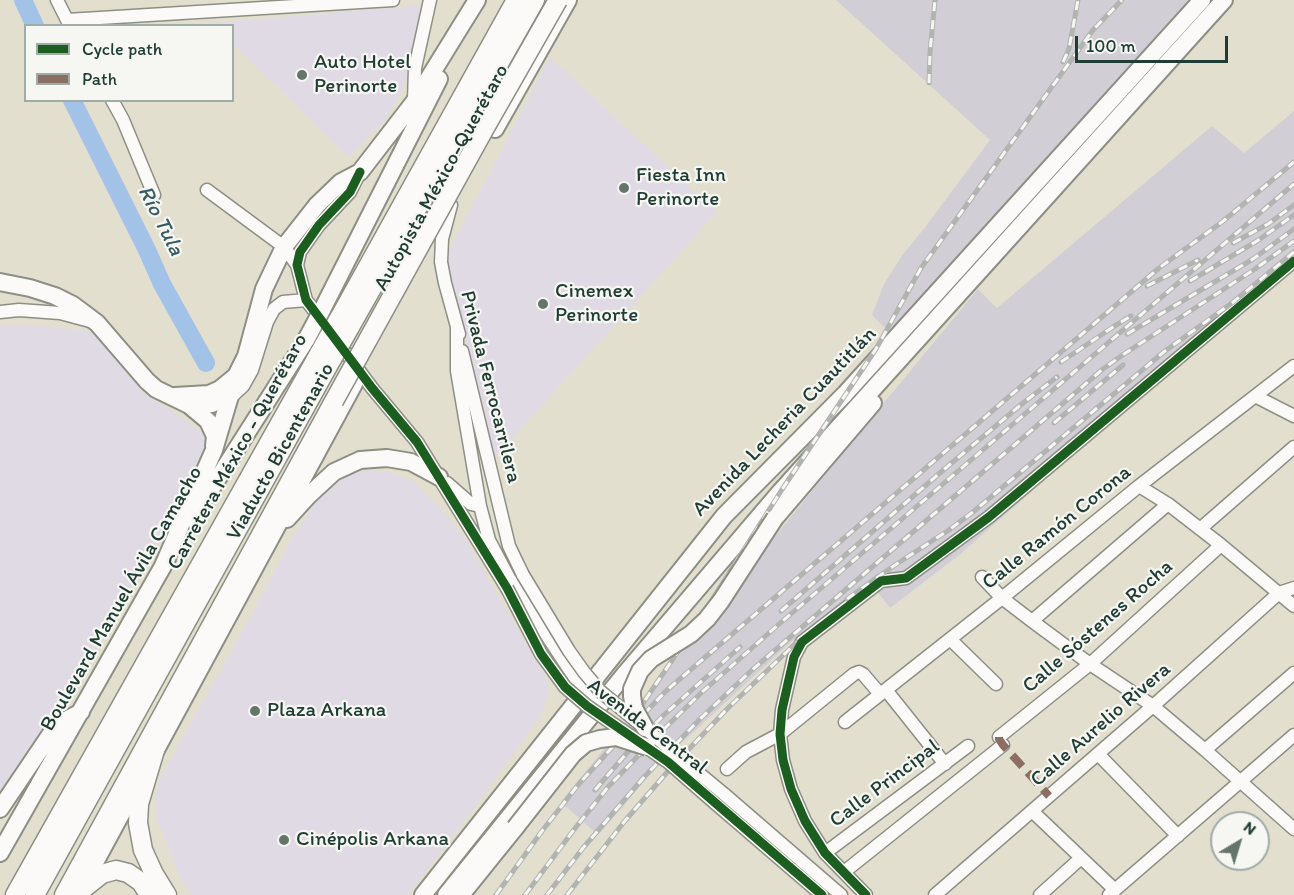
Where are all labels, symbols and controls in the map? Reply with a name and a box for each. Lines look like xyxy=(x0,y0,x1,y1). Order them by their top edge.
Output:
legend xyxy=(24,24,234,102)
scale bar xyxy=(1078,24,1231,62)
text: 100 m xyxy=(1086,35,1136,57)
text: Cycle path xyxy=(82,38,162,60)
place label: Auto Hotel Perinorte xyxy=(314,50,411,100)
street label: Autopista México-Querétaro xyxy=(369,60,515,296)
text: Path xyxy=(82,68,117,90)
marker: Auto Hotel Perinorte xyxy=(295,68,309,82)
place label: Fiesta Inn Perinorte xyxy=(636,163,726,213)
marker: Fiesta Inn Perinorte xyxy=(617,181,631,195)
water label: Río Tula xyxy=(131,182,189,260)
place label: Cinemex Perinorte xyxy=(555,279,638,329)
street label: Privada Ferrocarrilera xyxy=(454,288,526,486)
marker: Cinemex Perinorte xyxy=(536,297,550,311)
street label: Avenida Lecheria Cuautitlán xyxy=(688,322,882,522)
street label: Carretera México - Querétaro xyxy=(162,330,314,574)
street label: Viaducto Bicentenario xyxy=(222,359,340,545)
street label: Calle Ramón Corona xyxy=(977,460,1137,596)
street label: Boulevard Manuel Ávila Camacho xyxy=(36,462,208,736)
street label: Calle Sóstenes Rocha xyxy=(1018,555,1178,699)
street label: Calle Aurelio Rivera xyxy=(1026,657,1176,793)
street label: Avenida Central xyxy=(582,674,712,780)
place label: Plaza Arkana xyxy=(267,698,386,724)
marker: Plaza Arkana xyxy=(248,704,262,718)
street label: Calle Principal xyxy=(825,734,945,834)
north arrow xyxy=(1210,811,1270,871)
text: N xyxy=(1240,817,1260,839)
place label: Cinépolis Arkana xyxy=(296,827,449,853)
marker: Cinépolis Arkana xyxy=(277,833,291,847)

